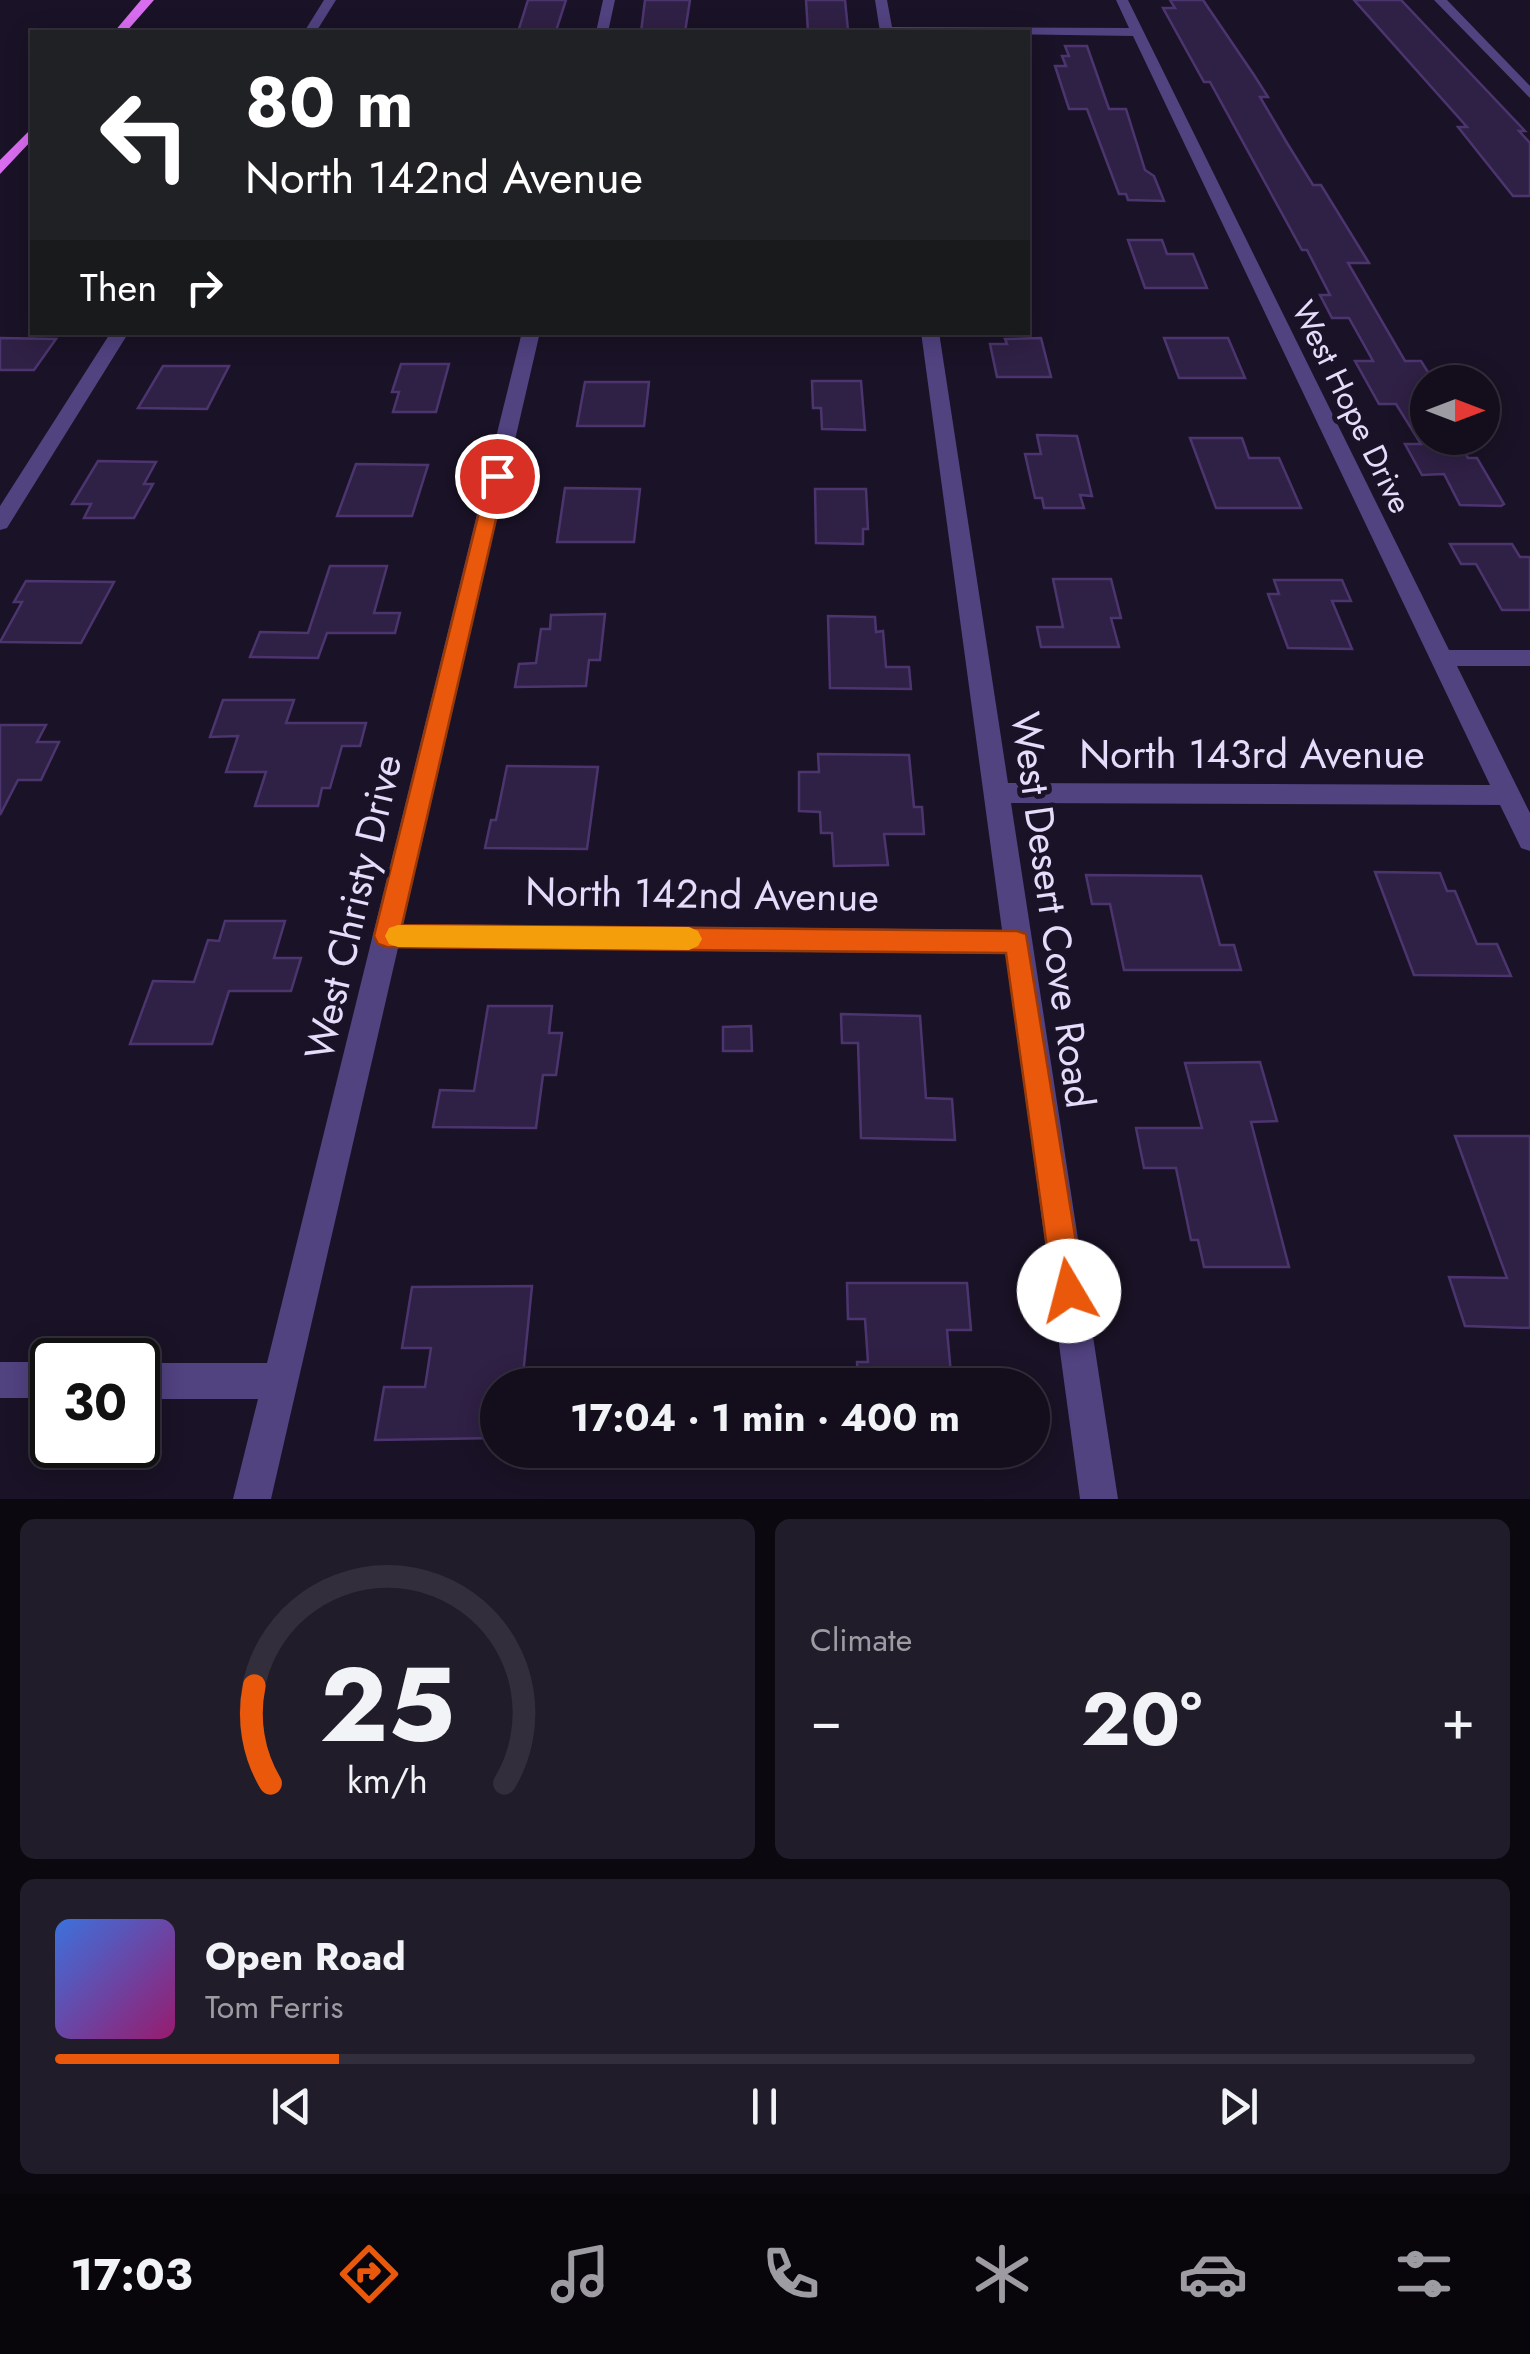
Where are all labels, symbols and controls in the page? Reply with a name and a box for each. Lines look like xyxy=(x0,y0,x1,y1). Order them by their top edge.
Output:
text: 80 m xyxy=(245,52,414,153)
icon: left xyxy=(80,70,210,200)
text: North 142nd Avenue xyxy=(245,145,643,210)
text: Then xyxy=(80,260,157,315)
icon: right xyxy=(177,260,232,315)
street label: West Hope Drive xyxy=(1281,293,1423,521)
north arrow xyxy=(1410,365,1500,455)
map controls xyxy=(1410,365,1500,455)
pin xyxy=(455,434,540,519)
icon: arrive xyxy=(470,449,525,504)
street label: West Desert Cove Road xyxy=(997,708,1109,1112)
street label: North 143rd Avenue xyxy=(1079,725,1425,783)
street label: West Christy Drive xyxy=(290,749,416,1065)
street label: North 142nd Avenue xyxy=(525,862,879,926)
position arrow xyxy=(1017,1239,1121,1343)
speed limit sign: 30 xyxy=(30,1338,160,1468)
text: 17:04 · 1 min · 400 m xyxy=(570,1390,960,1445)
text: Climate xyxy=(810,1617,912,1663)
text: 25 xyxy=(320,1630,455,1780)
text: 20° xyxy=(1081,1665,1202,1773)
text: − xyxy=(810,1680,842,1760)
text: + xyxy=(1441,1680,1475,1760)
text: km/h xyxy=(347,1755,428,1806)
text: Open Road xyxy=(205,1929,406,1984)
text: Tom Ferris xyxy=(205,1984,343,2030)
icon: previous xyxy=(264,2079,319,2134)
icon: pause xyxy=(737,2079,792,2134)
icon: next xyxy=(1211,2079,1266,2134)
icon: directions xyxy=(334,2239,404,2309)
icon: music xyxy=(545,2239,615,2309)
icon: phone xyxy=(756,2239,826,2309)
icon: climate xyxy=(967,2239,1037,2309)
icon: car xyxy=(1178,2239,1248,2309)
icon: filters xyxy=(1389,2239,1459,2309)
text: 17:03 xyxy=(71,2242,193,2307)

